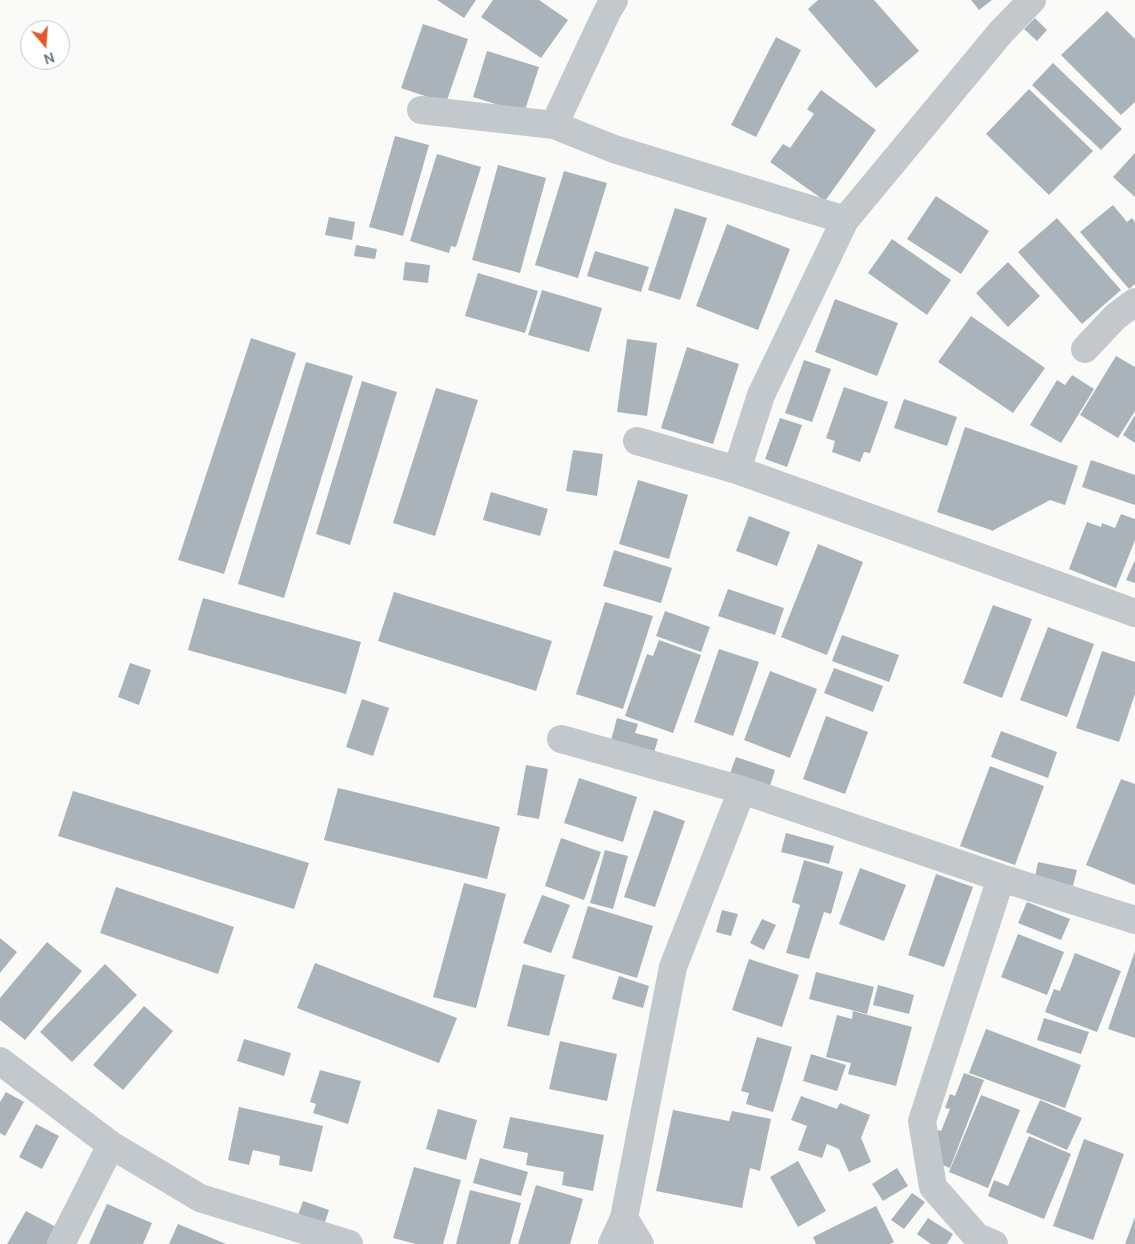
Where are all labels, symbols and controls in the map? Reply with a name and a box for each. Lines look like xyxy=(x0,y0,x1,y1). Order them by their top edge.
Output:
north arrow xyxy=(20,20,70,70)
text: N xyxy=(42,48,57,68)

